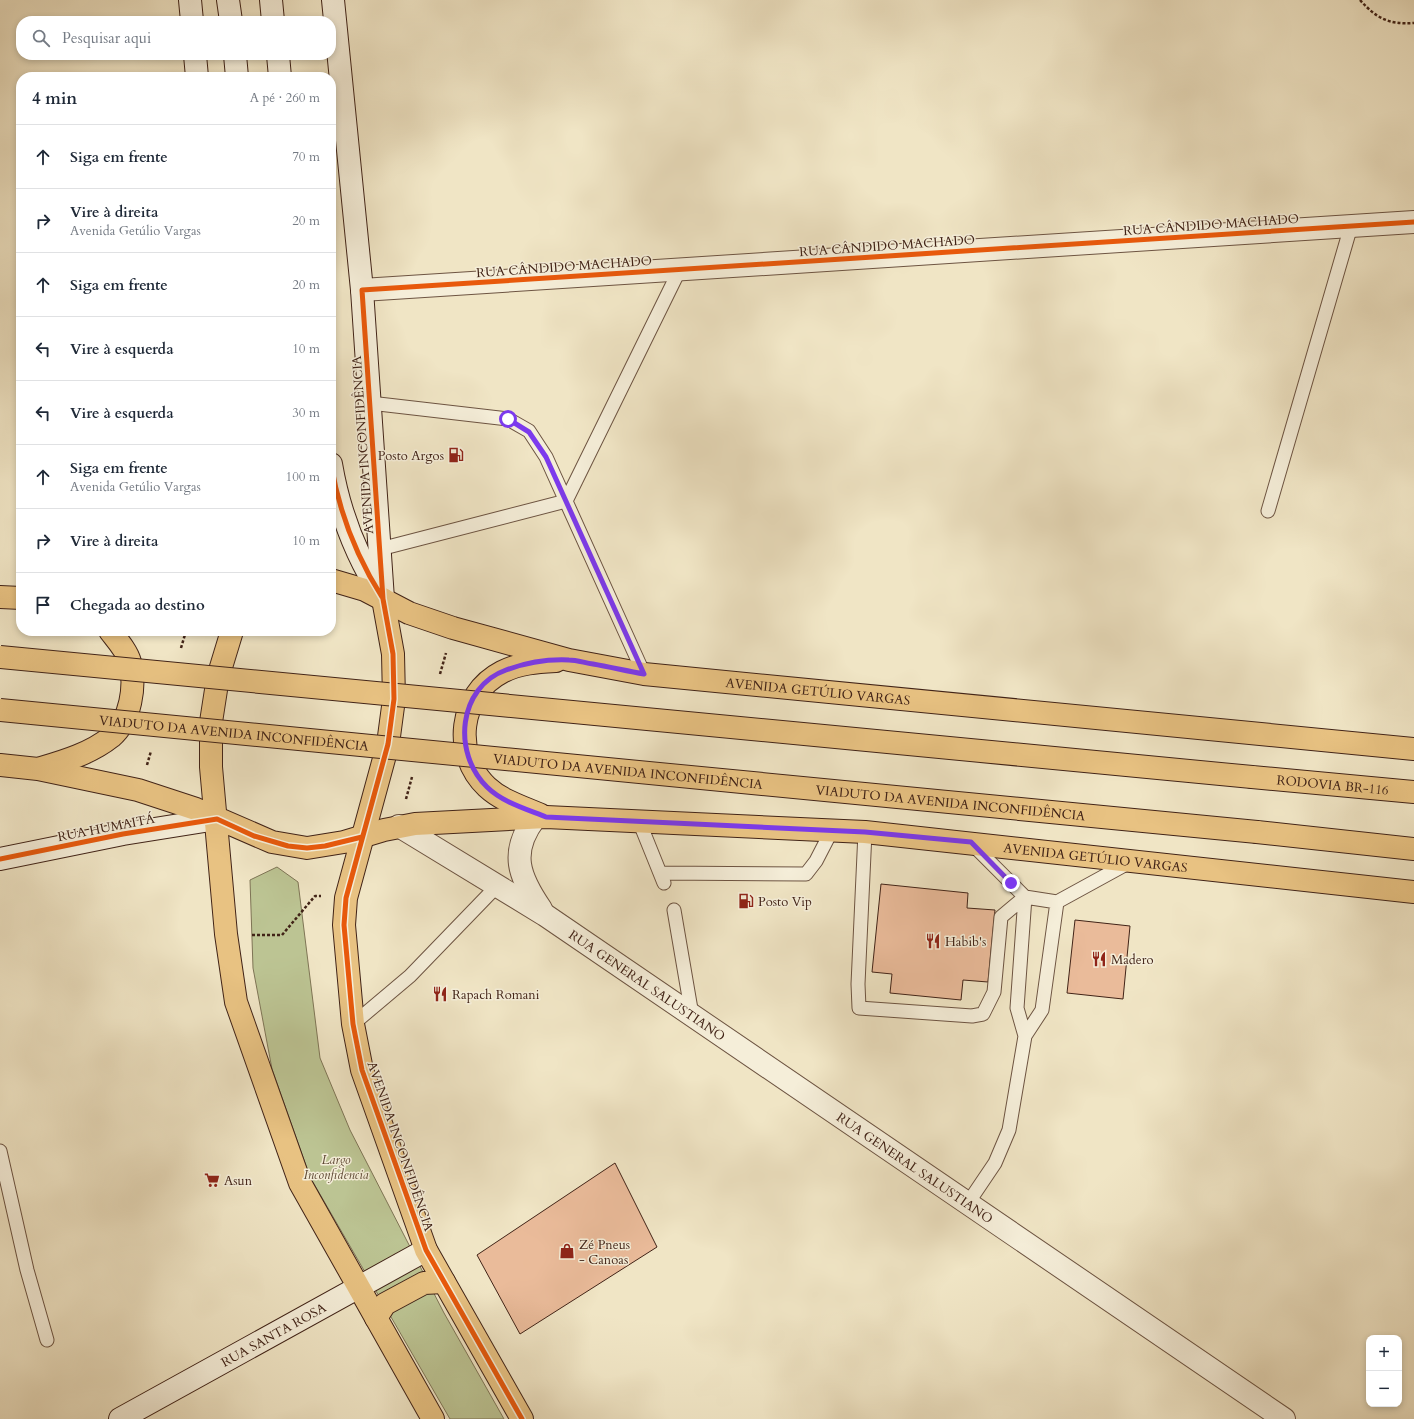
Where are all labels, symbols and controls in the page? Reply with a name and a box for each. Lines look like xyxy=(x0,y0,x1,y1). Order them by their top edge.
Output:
search box xyxy=(16,16,336,60)
icon: search xyxy=(30,27,52,49)
text: Pesquisar aqui xyxy=(62,28,151,48)
text: 4 min xyxy=(32,87,77,110)
text: A pé · 260 m xyxy=(250,89,320,107)
icon: ahead xyxy=(32,146,54,168)
text: Siga em frente xyxy=(70,147,168,167)
text: 70 m xyxy=(292,148,320,166)
text: Vire à direita xyxy=(70,202,158,222)
icon: right xyxy=(32,210,54,232)
street label: RUA CÂNDIDO MACHADO xyxy=(1123,210,1300,240)
text: 20 m xyxy=(292,212,320,230)
text: Avenida Getúlio Vargas xyxy=(70,222,201,240)
street label: RUA CÂNDIDO MACHADO xyxy=(799,231,976,261)
street label: RUA CÂNDIDO MACHADO xyxy=(476,252,653,282)
icon: ahead xyxy=(32,274,54,296)
text: Siga em frente xyxy=(70,275,168,295)
text: 20 m xyxy=(292,276,320,294)
icon: left xyxy=(32,338,54,360)
text: Vire à esquerda xyxy=(70,339,174,359)
text: 10 m xyxy=(292,340,320,358)
street label: AVENIDA INCONFIDÊNCIA xyxy=(348,354,378,535)
icon: left xyxy=(32,402,54,424)
text: Vire à esquerda xyxy=(70,403,174,423)
text: 30 m xyxy=(292,404,320,422)
route start xyxy=(499,410,517,428)
fuel station icon: Posto Argos xyxy=(447,446,465,464)
place label: Posto Argos xyxy=(378,447,444,465)
text: Siga em frente xyxy=(70,458,168,478)
icon: ahead xyxy=(32,466,54,488)
text: 100 m xyxy=(286,468,320,486)
text: Avenida Getúlio Vargas xyxy=(70,478,201,496)
icon: right xyxy=(32,530,54,552)
text: Vire à direita xyxy=(70,531,158,551)
text: 10 m xyxy=(292,532,320,550)
icon: arrive xyxy=(32,594,54,616)
text: Chegada ao destino xyxy=(70,595,205,615)
street label: AVENIDA GETÚLIO VARGAS xyxy=(725,674,911,710)
street label: VIADUTO DA AVENIDA INCONFIDÊNCIA xyxy=(98,712,370,756)
street label: VIADUTO DA AVENIDA INCONFIDÊNCIA xyxy=(492,750,764,794)
street label: RODOVIA BR-116 xyxy=(1276,771,1390,800)
street label: VIADUTO DA AVENIDA INCONFIDÊNCIA xyxy=(815,781,1087,825)
street label: RUA HUMAITÁ xyxy=(56,810,157,846)
street label: AVENIDA GETÚLIO VARGAS xyxy=(1002,839,1188,877)
route end xyxy=(1002,874,1020,892)
fuel station icon: Posto Vip xyxy=(737,892,755,910)
place label: Posto Vip xyxy=(758,893,812,911)
street label: RUA GENERAL SALUSTIANO xyxy=(565,926,729,1045)
restaurant icon: Habib's xyxy=(924,932,942,950)
place label: Habib's xyxy=(945,933,986,951)
restaurant icon: Madero xyxy=(1090,950,1108,968)
place label: Madero xyxy=(1111,951,1153,969)
restaurant icon: Rapach Romani xyxy=(431,985,449,1003)
place label: Rapach Romani xyxy=(452,986,540,1004)
street label: AVENIDA INCONFIDÊNCIA xyxy=(362,1059,438,1234)
street label: RUA GENERAL SALUSTIANO xyxy=(833,1108,996,1228)
park label: Largo Inconfidencia xyxy=(303,1151,369,1184)
supermarket icon: Asun xyxy=(203,1171,221,1189)
place label: Asun xyxy=(224,1172,253,1190)
place label: Zé Pneus - Canoas xyxy=(579,1236,630,1269)
shop icon: Zé Pneus - Canoas xyxy=(558,1242,576,1260)
street label: RUA SANTA ROSA xyxy=(218,1299,330,1372)
map controls xyxy=(1366,1335,1402,1407)
button: + xyxy=(1366,1335,1402,1371)
button: − xyxy=(1366,1371,1402,1407)

